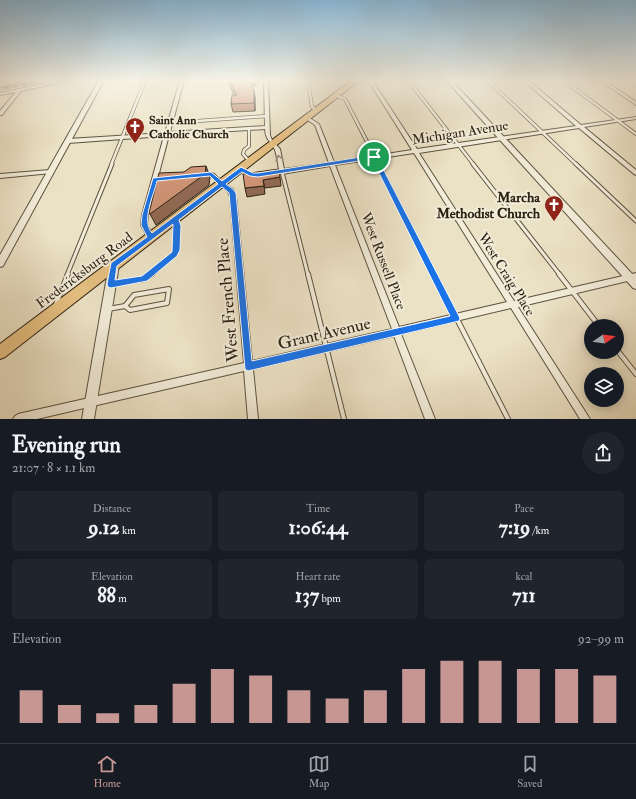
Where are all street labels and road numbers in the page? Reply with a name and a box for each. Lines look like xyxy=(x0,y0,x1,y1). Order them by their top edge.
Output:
street label: Michigan Avenue xyxy=(411,116,510,148)
street label: West Russell Place xyxy=(357,209,410,312)
street label: Fredericksburg Road xyxy=(33,229,136,312)
street label: West Craig Place xyxy=(474,229,539,319)
street label: West French Place xyxy=(212,237,243,364)
street label: Grant Avenue xyxy=(276,313,373,354)

